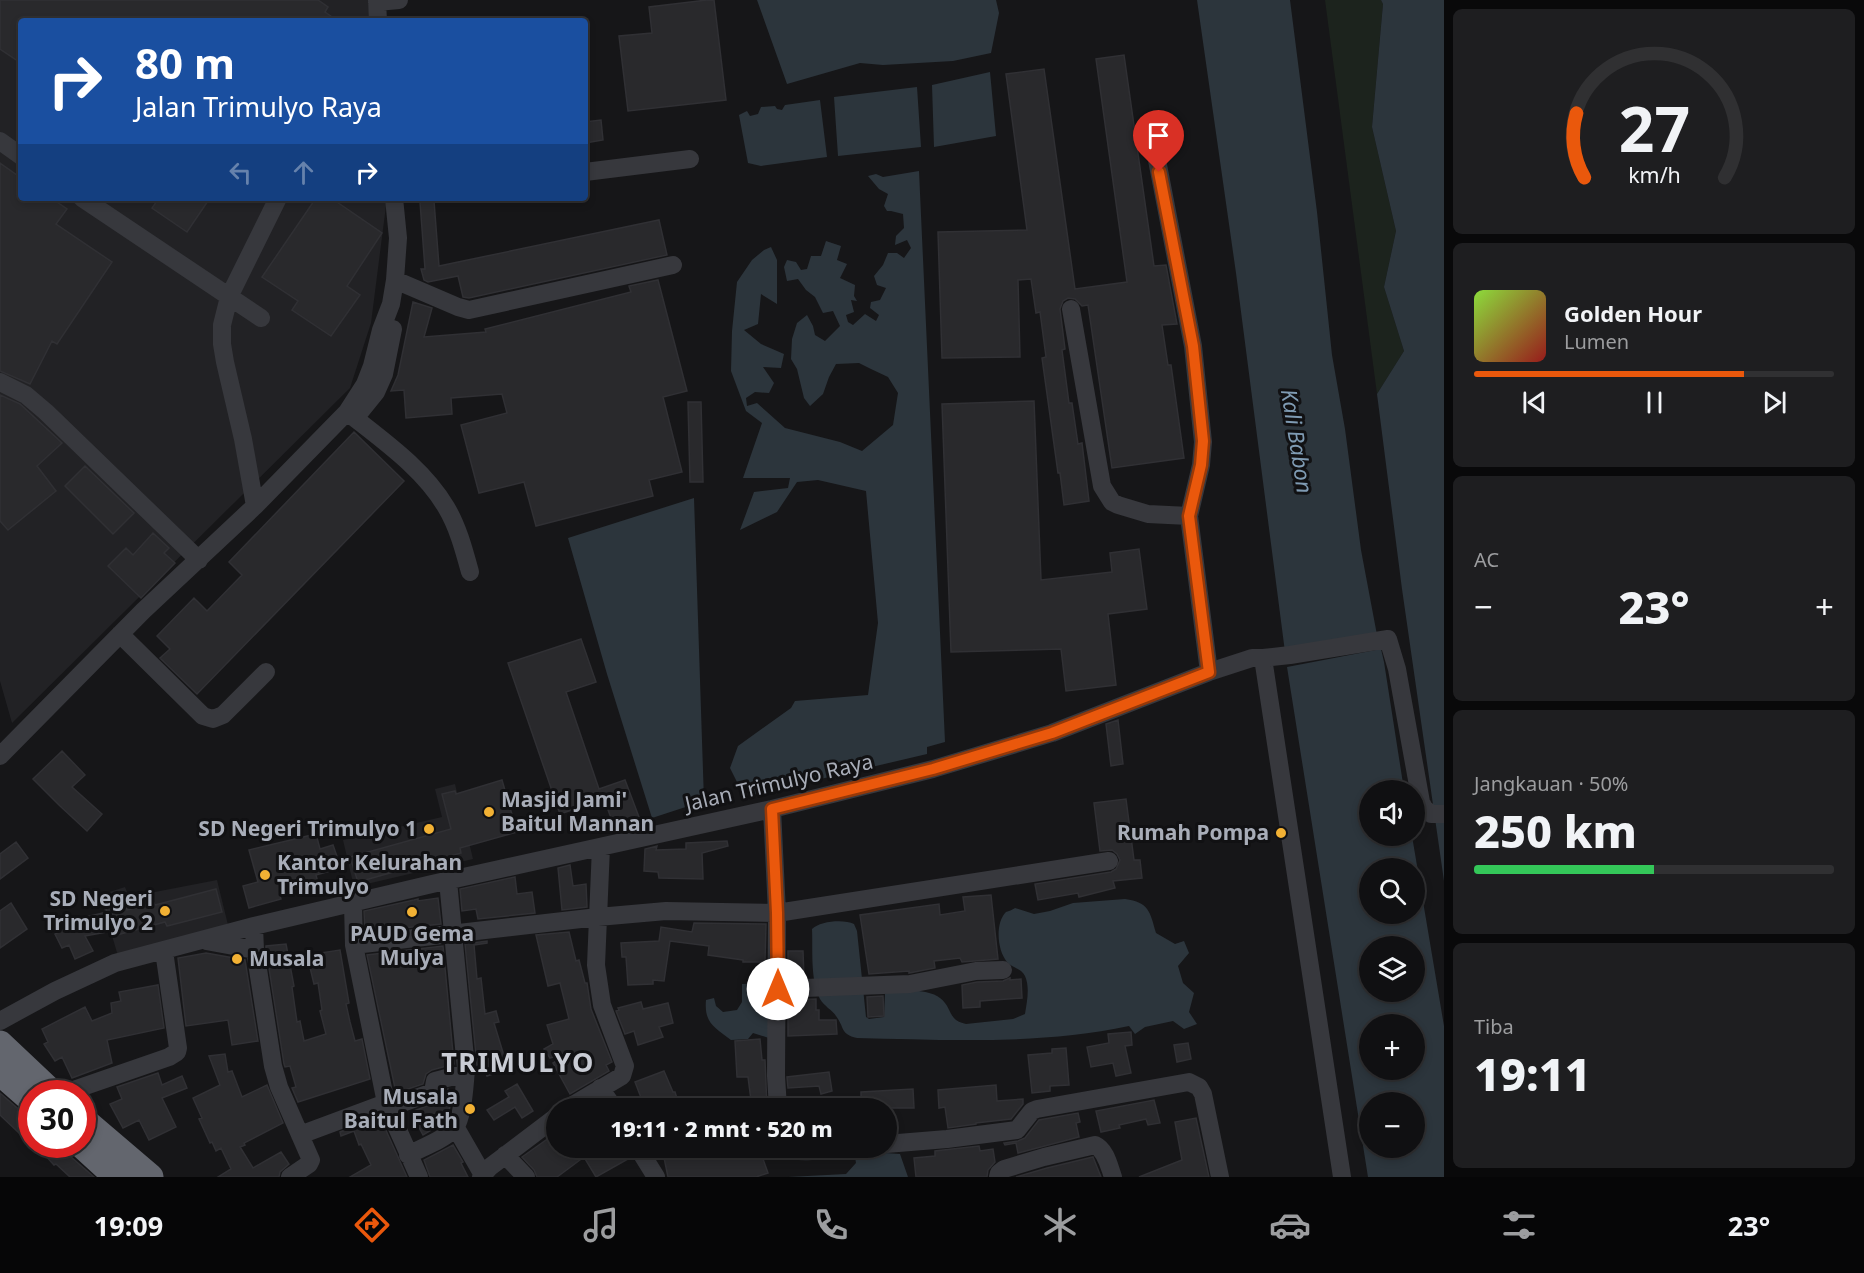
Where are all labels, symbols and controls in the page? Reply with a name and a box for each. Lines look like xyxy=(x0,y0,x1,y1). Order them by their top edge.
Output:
text: 80 m xyxy=(135,34,235,91)
icon: right xyxy=(36,42,114,120)
text: 27 xyxy=(1618,85,1690,170)
text: Jalan Trimulyo Raya xyxy=(135,88,382,125)
pin xyxy=(1133,110,1184,172)
icon: arrive xyxy=(1142,119,1175,152)
icon: left xyxy=(224,156,257,189)
icon: ahead xyxy=(287,156,320,189)
icon: right xyxy=(350,156,383,189)
text: km/h xyxy=(1628,161,1680,190)
text: Golden Hour xyxy=(1564,298,1702,328)
text: Lumen xyxy=(1564,328,1629,355)
water label: Kali Babon xyxy=(1275,386,1321,495)
icon: previous xyxy=(1518,386,1551,419)
icon: pause xyxy=(1638,386,1671,419)
icon: next xyxy=(1758,386,1791,419)
text: AC xyxy=(1474,546,1499,573)
text: 23° xyxy=(1618,576,1690,637)
text: − xyxy=(1474,584,1493,629)
text: + xyxy=(1815,584,1834,629)
street label: Jalan Trimulyo Raya xyxy=(680,747,876,818)
text: Jangkauan · 50% xyxy=(1474,770,1628,797)
map controls xyxy=(1359,780,1425,1158)
button: sound xyxy=(1359,780,1425,846)
place label: Masjid Jami' Baitul Mannan xyxy=(501,785,654,837)
text: 250 km xyxy=(1474,800,1637,861)
marker: Masjid Jami' Baitul Mannan xyxy=(482,805,496,819)
place label: SD Negeri Trimulyo 1 xyxy=(198,814,417,842)
place label: Rumah Pompa xyxy=(1117,818,1269,846)
marker: SD Negeri Trimulyo 1 xyxy=(422,822,436,836)
marker: Rumah Pompa xyxy=(1274,826,1288,840)
place label: Kantor Kelurahan Trimulyo xyxy=(277,848,462,900)
button: search xyxy=(1359,858,1425,924)
marker: Kantor Kelurahan Trimulyo xyxy=(258,868,272,882)
place label: SD Negeri Trimulyo 2 xyxy=(43,884,153,936)
marker: SD Negeri Trimulyo 2 xyxy=(158,904,172,918)
marker: PAUD Gema Mulya xyxy=(405,905,419,919)
place label: PAUD Gema Mulya xyxy=(350,919,474,971)
button: layers xyxy=(1359,936,1425,1002)
place label: Musala xyxy=(249,944,324,972)
marker: Musala xyxy=(230,952,244,966)
position arrow xyxy=(746,957,810,1021)
text: Tiba xyxy=(1474,1013,1514,1040)
button: + xyxy=(1359,1014,1425,1080)
district label: TRIMULYO xyxy=(441,1043,595,1080)
text: 19:11 xyxy=(1474,1043,1591,1104)
speed limit sign: 30 xyxy=(18,1080,96,1158)
place label: Musala Baitul Fath xyxy=(344,1082,458,1134)
button: − xyxy=(1359,1092,1425,1158)
marker: Musala Baitul Fath xyxy=(463,1102,477,1116)
text: 19:11 · 2 mnt · 520 m xyxy=(610,1113,833,1143)
icon: directions xyxy=(351,1204,393,1246)
icon: music xyxy=(580,1204,622,1246)
icon: phone xyxy=(810,1204,852,1246)
icon: climate xyxy=(1039,1204,1081,1246)
icon: car xyxy=(1269,1204,1311,1246)
icon: filters xyxy=(1498,1204,1540,1246)
text: 19:09 xyxy=(94,1207,163,1244)
text: 23° xyxy=(1728,1207,1770,1244)

